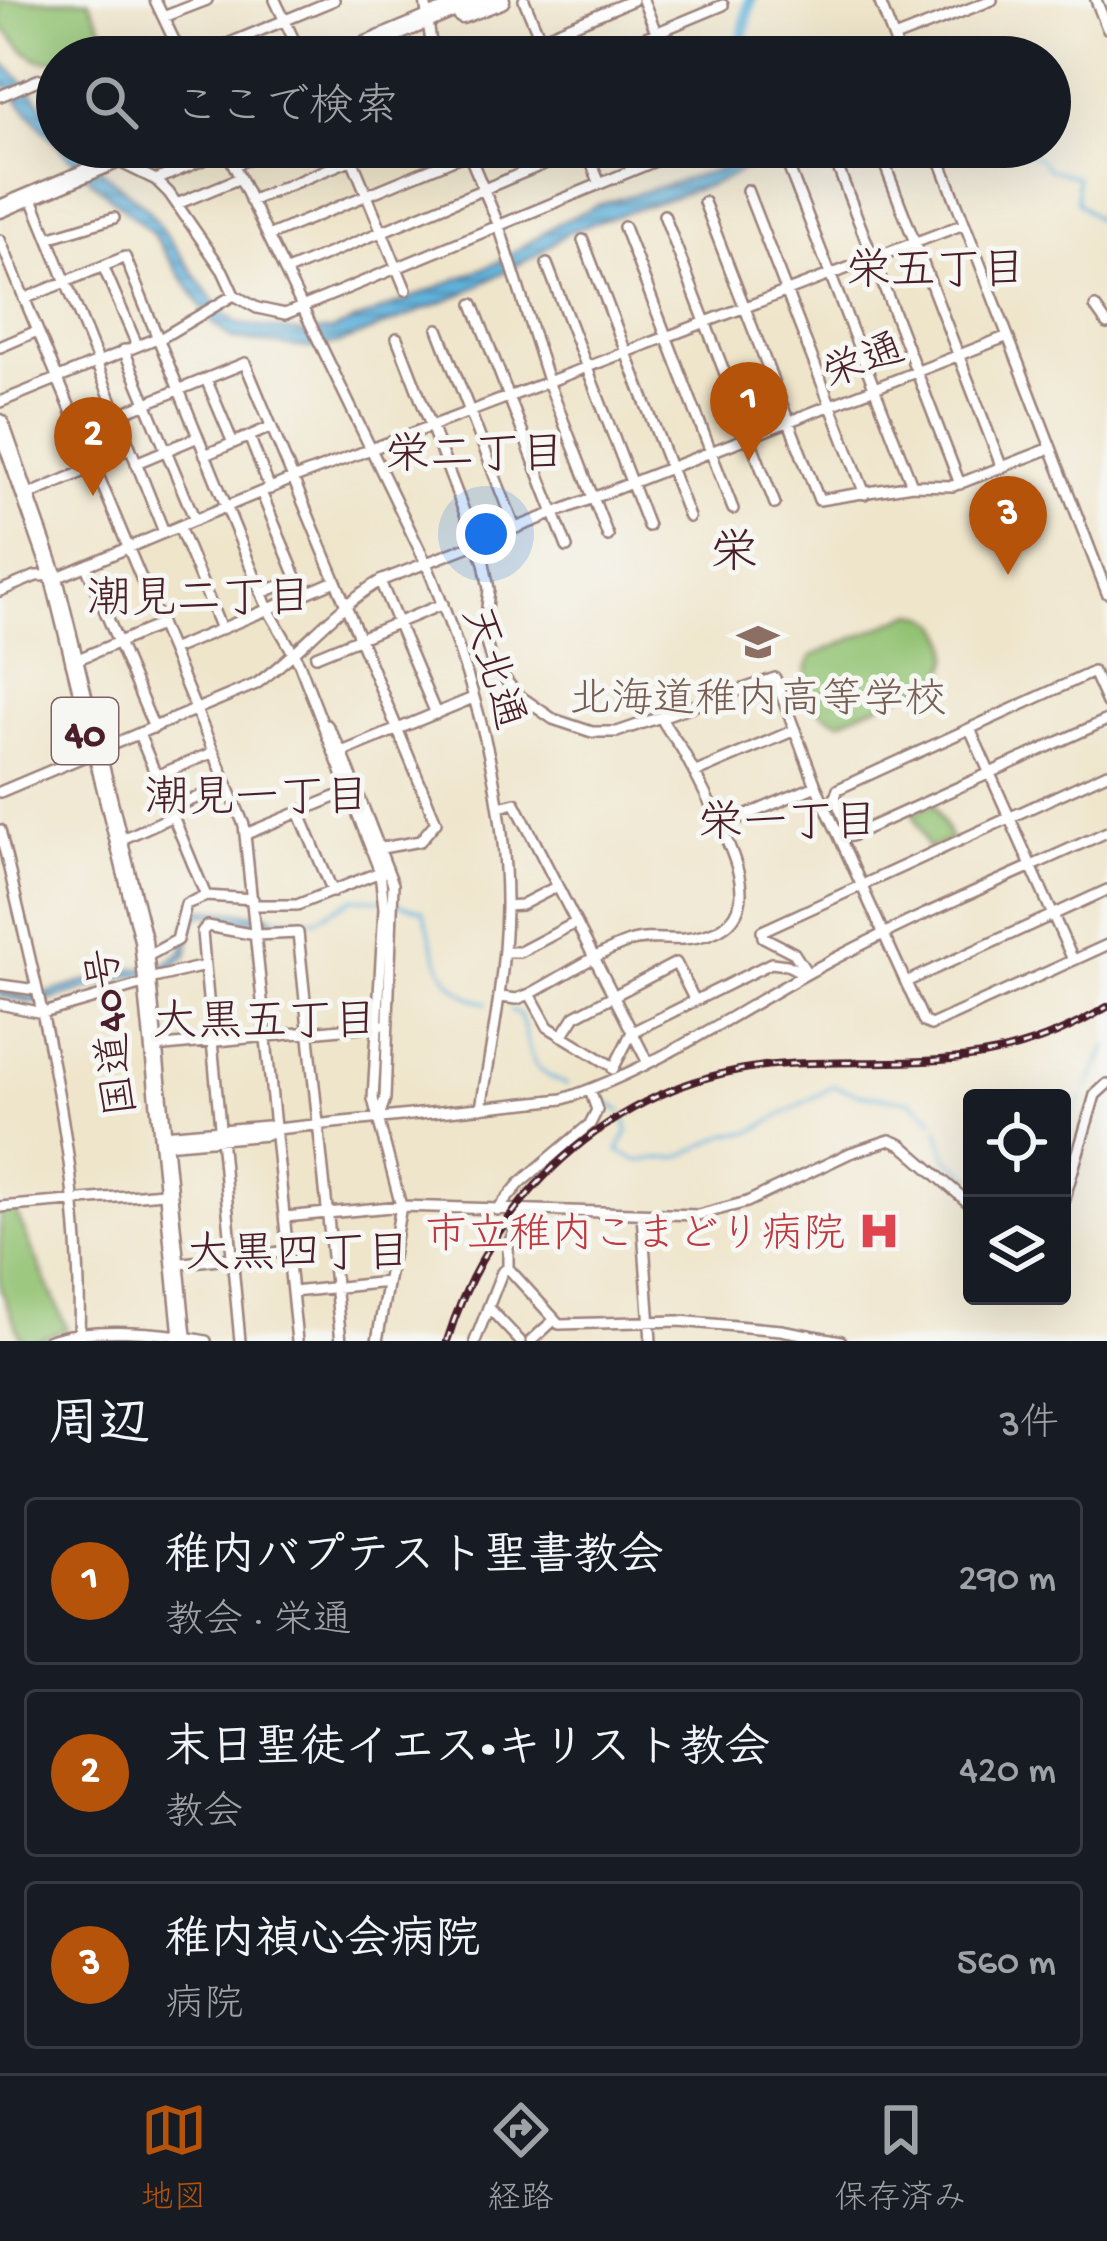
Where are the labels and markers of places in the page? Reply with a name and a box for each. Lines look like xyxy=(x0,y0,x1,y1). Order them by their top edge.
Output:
pin: 1 xyxy=(710,362,788,461)
pin: 2 xyxy=(54,397,132,496)
pin: 3 xyxy=(969,476,1047,575)
school or university icon: 北海道稚内高等学校 xyxy=(735,619,781,665)
place label: 北海道稚内高等学校 xyxy=(569,676,947,728)
hospital icon: 市立稚内こまどり病院 xyxy=(856,1208,902,1254)
place label: 市立稚内こまどり病院 xyxy=(425,1212,845,1263)

